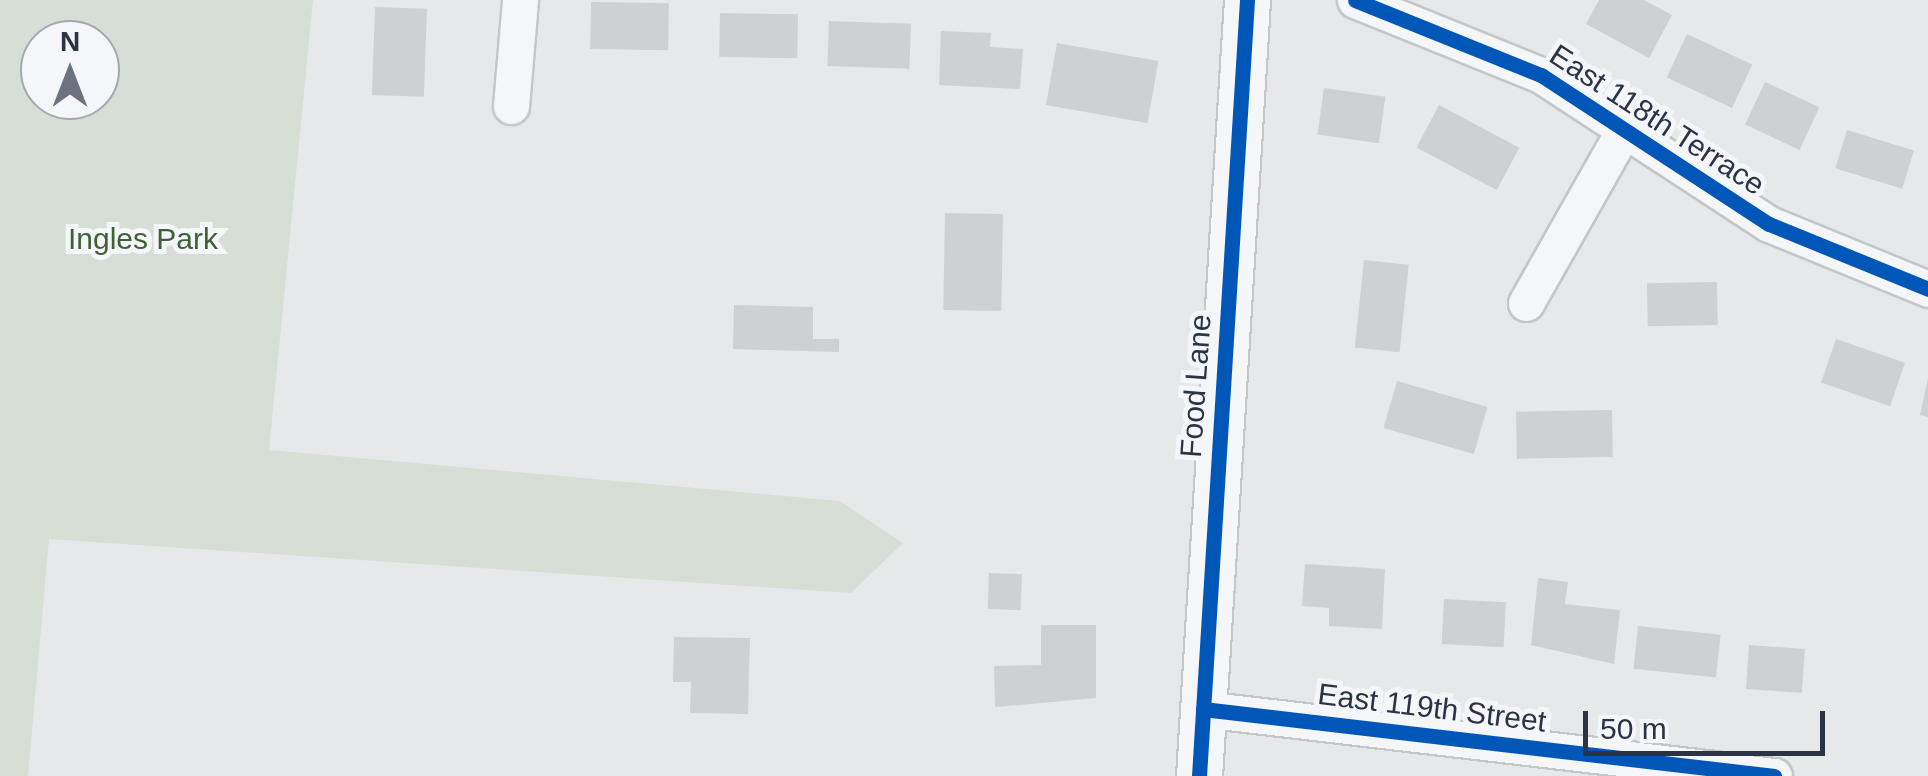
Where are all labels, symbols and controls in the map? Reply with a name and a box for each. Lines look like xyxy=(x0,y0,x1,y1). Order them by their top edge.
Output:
north arrow xyxy=(20,20,120,120)
text: N xyxy=(60,26,80,57)
street label: East 118th Terrace xyxy=(1543,37,1771,203)
park label: Ingles Park xyxy=(68,221,218,257)
street label: Food Lane xyxy=(1173,313,1219,459)
street label: East 119th Street xyxy=(1316,676,1548,740)
scale bar xyxy=(1588,691,1830,753)
text: 50 m xyxy=(1600,712,1667,745)

